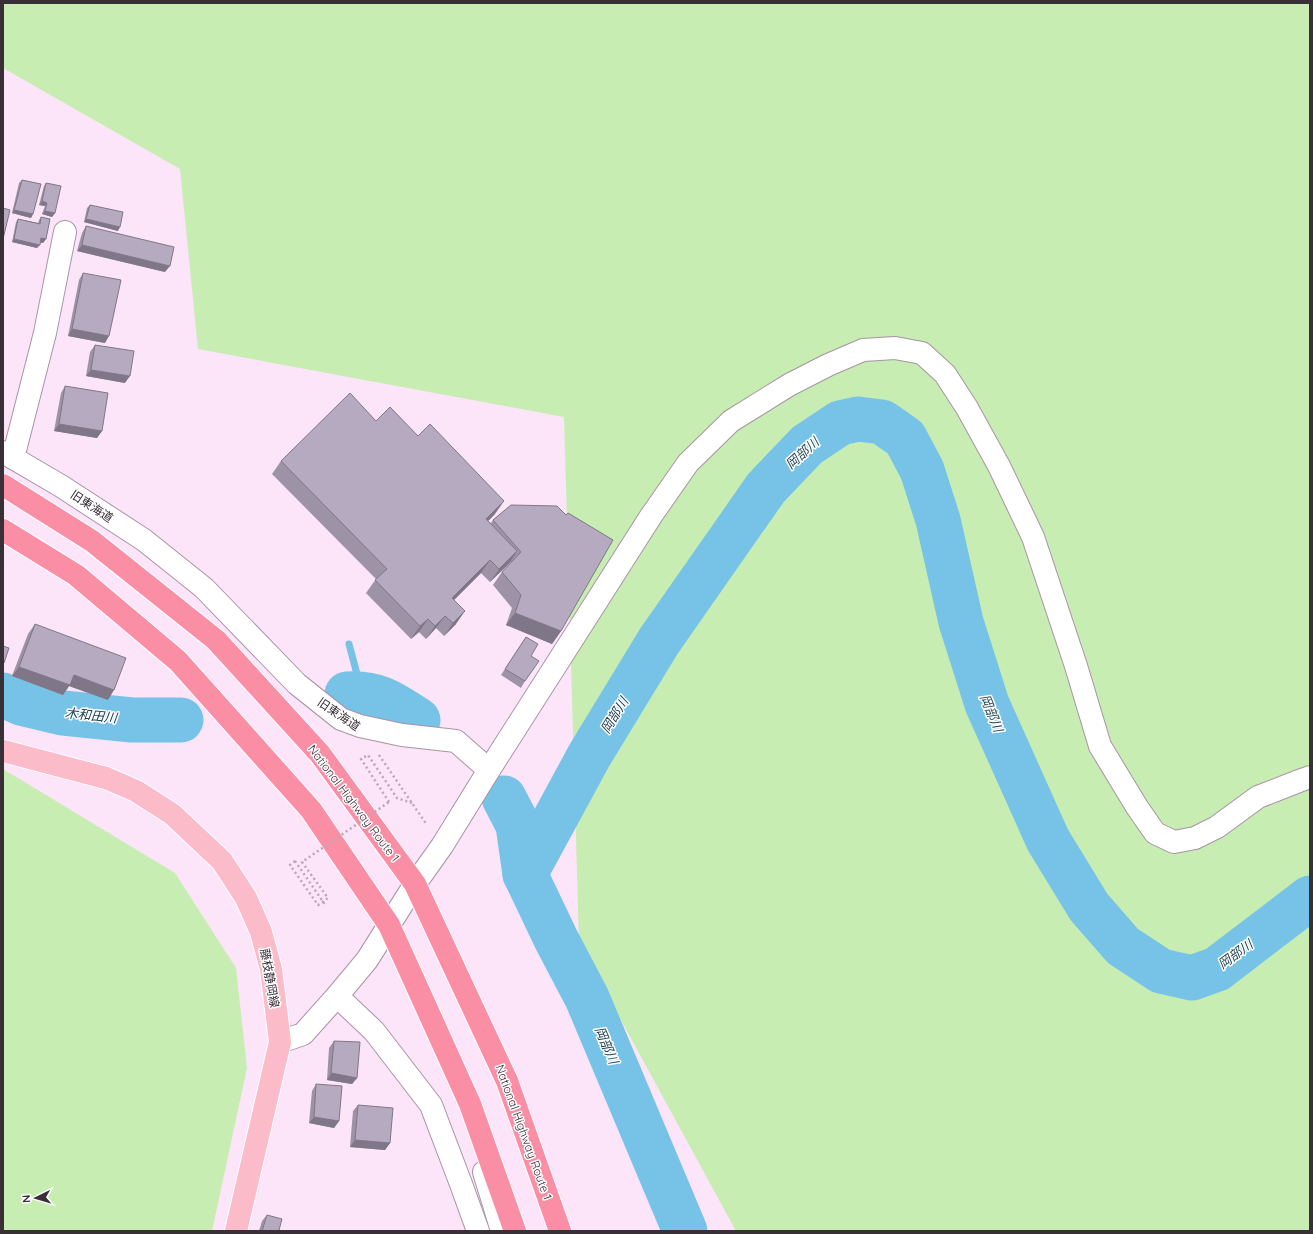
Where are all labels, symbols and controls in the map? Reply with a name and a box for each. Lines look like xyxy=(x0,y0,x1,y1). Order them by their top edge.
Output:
water label: 岡部川 xyxy=(782,433,823,472)
street label: 旧東海道 xyxy=(68,487,116,525)
water label: 岡部川 xyxy=(977,692,1007,736)
water label: 岡部川 xyxy=(597,693,632,736)
street label: 旧東海道 xyxy=(315,694,363,734)
water label: 木和田川 xyxy=(64,704,120,726)
street label: National Highway Route 1 xyxy=(305,742,403,864)
water label: 岡部川 xyxy=(1215,935,1257,972)
street label: 藤枝静岡線 xyxy=(257,947,283,1009)
water label: 岡部川 xyxy=(592,1024,623,1068)
street label: National Highway Route 1 xyxy=(493,1062,555,1202)
north arrow xyxy=(16,1178,56,1218)
text: N xyxy=(19,1194,33,1204)

